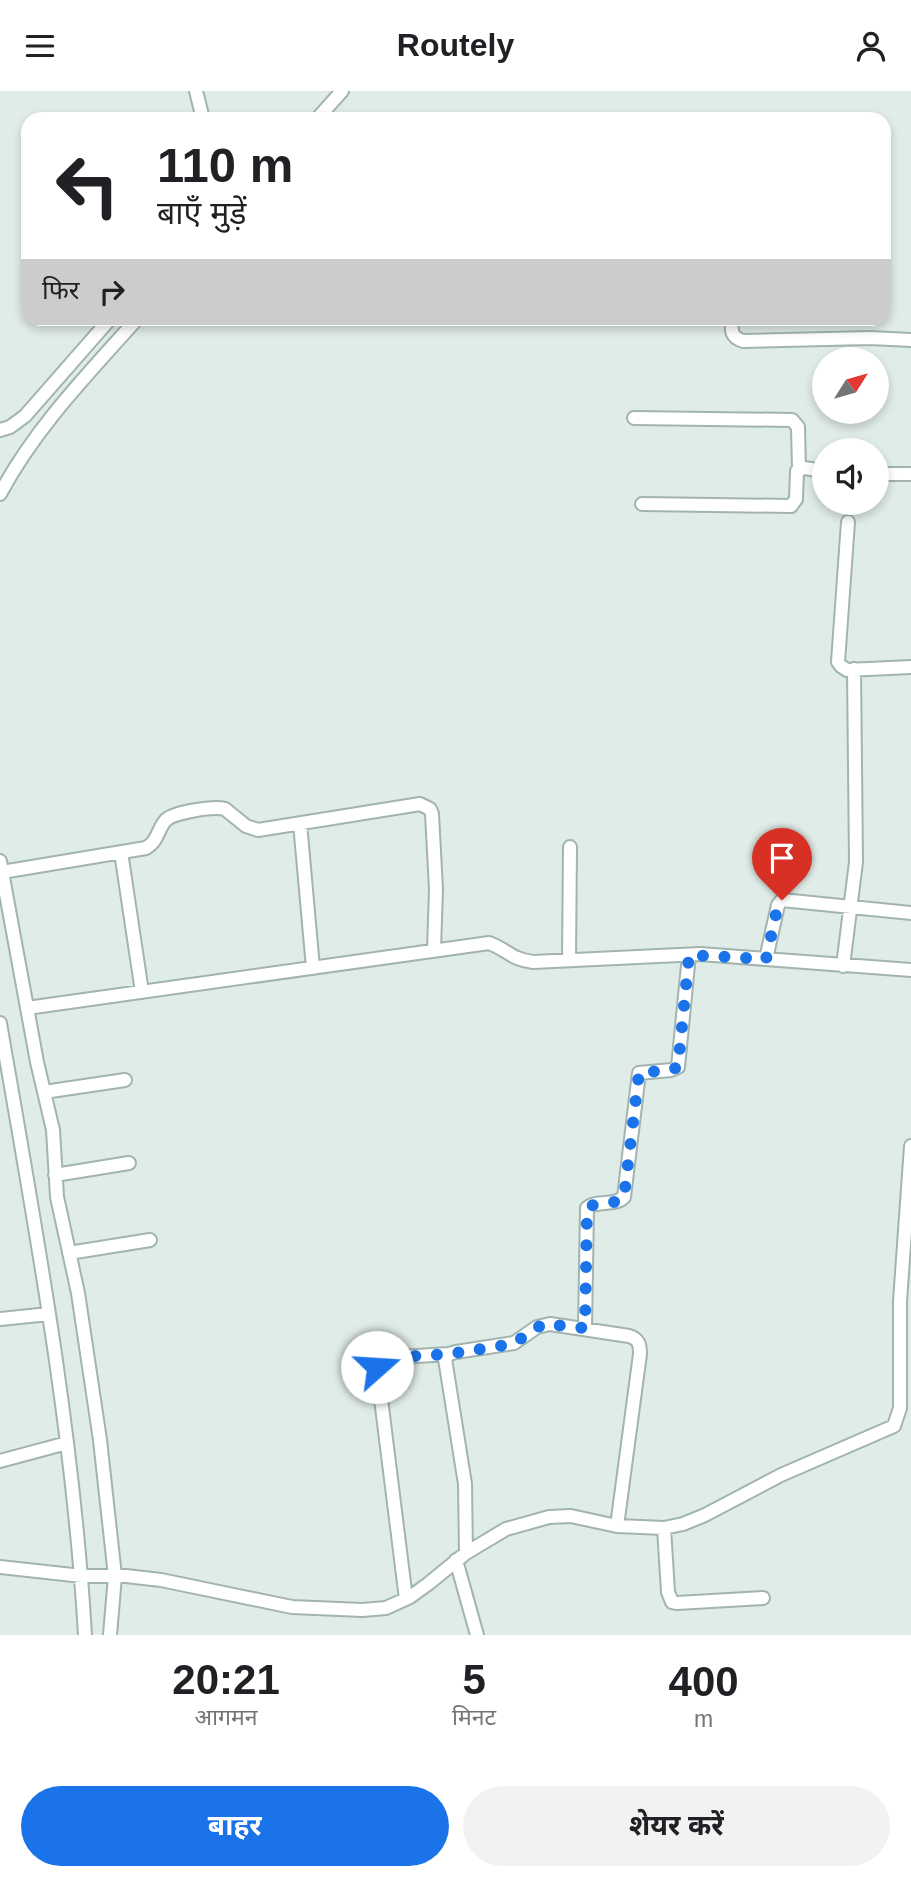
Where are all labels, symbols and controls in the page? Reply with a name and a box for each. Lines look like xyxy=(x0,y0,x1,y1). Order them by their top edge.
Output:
icon: menu xyxy=(21,27,59,65)
text: Routely xyxy=(397,27,514,63)
icon: person xyxy=(852,27,890,65)
text: 110 m xyxy=(157,138,293,192)
icon: left xyxy=(42,140,133,231)
text: बाएँ मुड़ें xyxy=(157,195,246,231)
icon: right xyxy=(93,273,131,311)
text: फिर xyxy=(42,275,79,305)
north arrow xyxy=(812,347,889,423)
map controls xyxy=(812,347,889,515)
button: sound xyxy=(812,438,889,515)
pin xyxy=(752,828,812,900)
icon: arrive xyxy=(763,839,801,877)
position arrow xyxy=(340,1330,414,1404)
text: 20:21 xyxy=(172,1656,280,1703)
text: 5 xyxy=(462,1656,486,1703)
text: 400 xyxy=(669,1658,739,1705)
text: आगमन xyxy=(195,1704,258,1730)
text: मिनट xyxy=(452,1704,496,1730)
text: m xyxy=(694,1706,713,1732)
button: बाहर xyxy=(21,1786,449,1866)
button: शेयर करें xyxy=(463,1786,890,1866)

